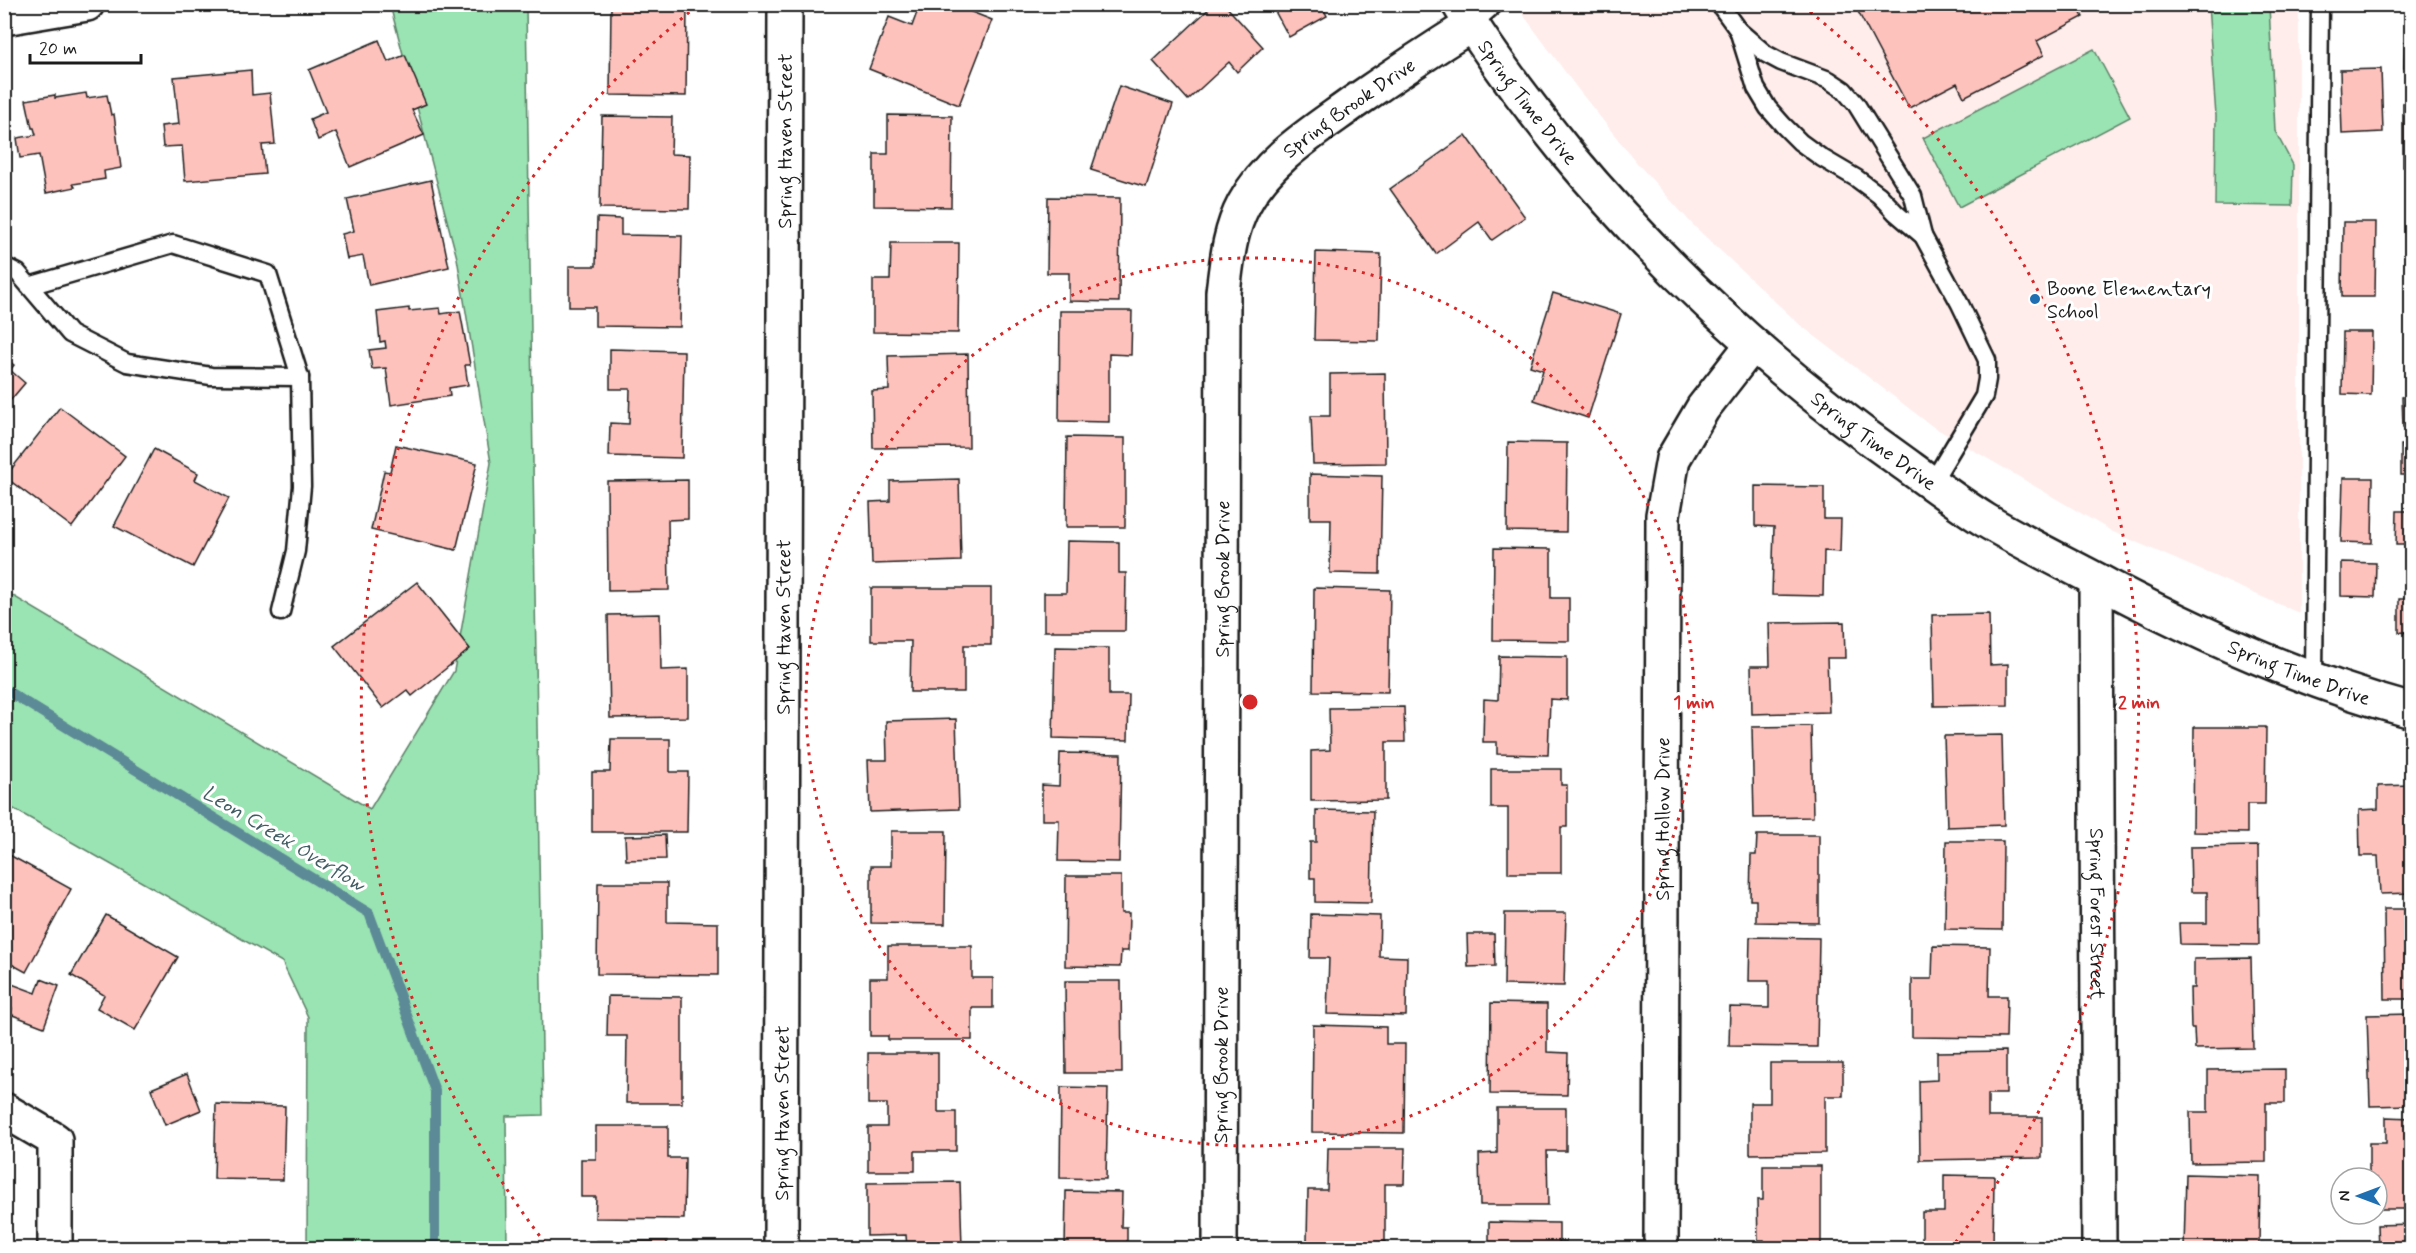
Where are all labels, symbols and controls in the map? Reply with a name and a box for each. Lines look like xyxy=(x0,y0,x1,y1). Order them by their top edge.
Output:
scale bar xyxy=(30,27,141,65)
street label: Spring Time Drive xyxy=(1471,35,1583,171)
text: 20 m xyxy=(39,37,77,61)
street label: Spring Brook Drive xyxy=(1277,52,1421,165)
street label: Spring Haven Street xyxy=(772,53,801,229)
place label: Boone Elementary School xyxy=(2047,276,2211,326)
marker: Boone Elementary School xyxy=(2028,292,2042,306)
street label: Spring Time Drive xyxy=(1805,386,1942,498)
street label: Spring Brook Drive xyxy=(1210,500,1239,658)
street label: Spring Haven Street xyxy=(771,539,800,715)
street label: Spring Time Drive xyxy=(2223,634,2373,713)
text: 1 min xyxy=(1673,691,1715,715)
text: 2 min xyxy=(2118,691,2160,715)
centre of rings xyxy=(1240,692,1260,712)
street label: Spring Hollow Drive xyxy=(1650,737,1679,901)
water label: Leon Creek Overflow xyxy=(197,779,371,899)
street label: Spring Forest Street xyxy=(2080,828,2110,1000)
street label: Spring Brook Drive xyxy=(1208,986,1237,1144)
street label: Spring Haven Street xyxy=(769,1025,798,1201)
north arrow xyxy=(2329,1166,2389,1226)
text: N xyxy=(2335,1191,2356,1201)

